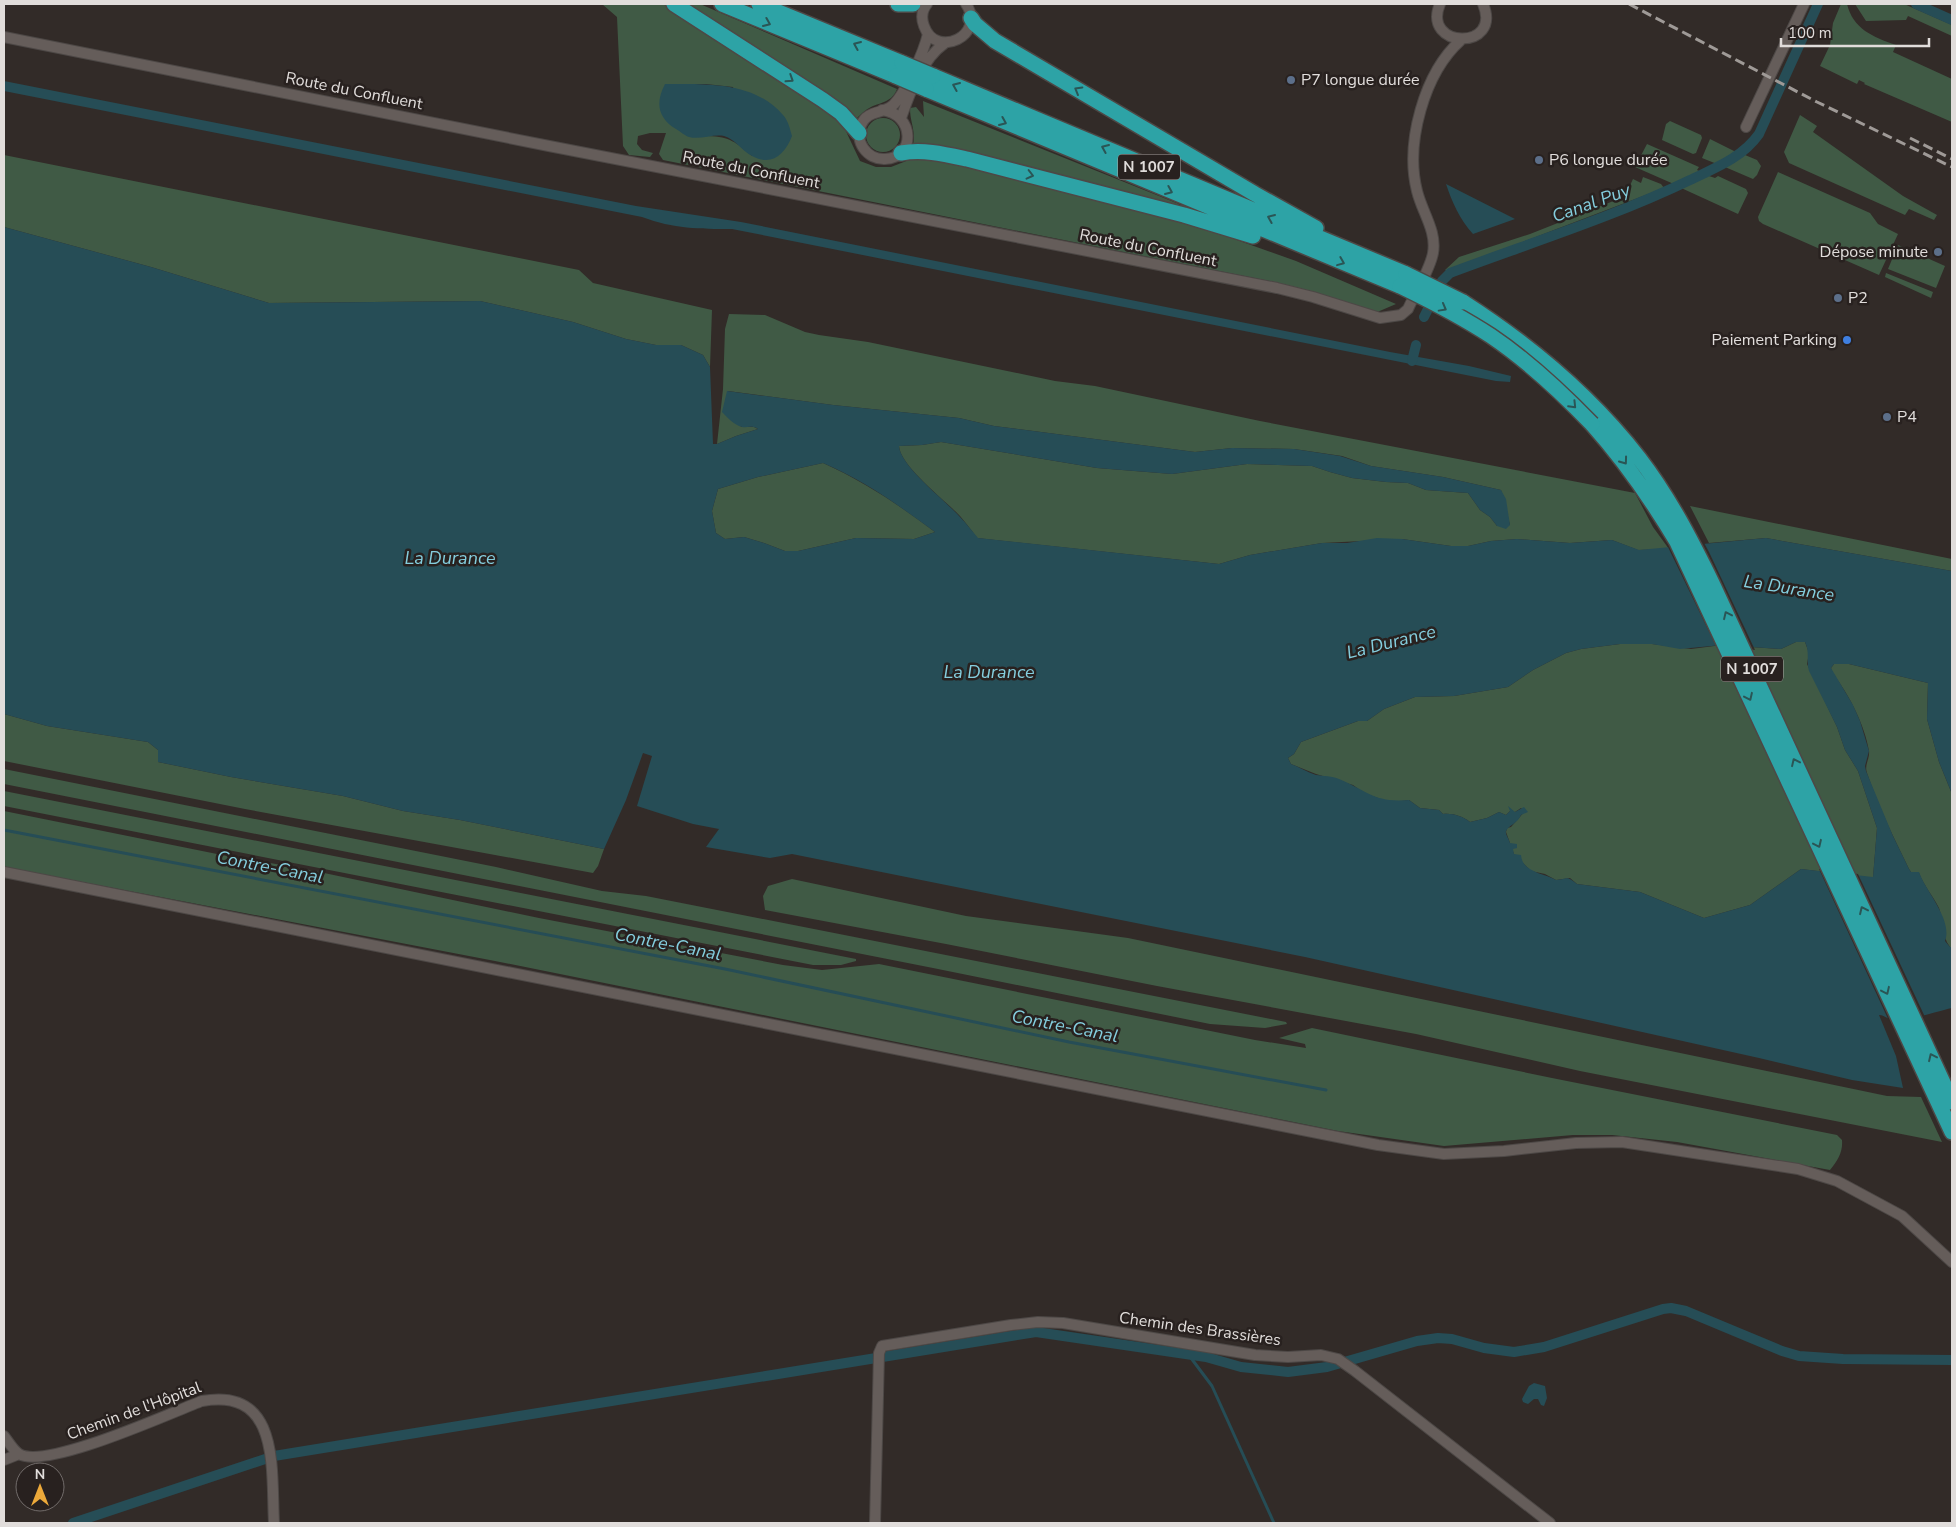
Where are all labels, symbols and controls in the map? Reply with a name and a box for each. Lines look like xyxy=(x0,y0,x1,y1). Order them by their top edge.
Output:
scale bar xyxy=(1781,15,1928,47)
one-way arrow xyxy=(762,17,771,28)
text: 100 m xyxy=(1788,23,1832,43)
one-way arrow xyxy=(854,40,862,50)
street label: Route du Confluent xyxy=(283,67,425,115)
place label: P7 longue durée xyxy=(1301,69,1419,91)
one-way arrow xyxy=(784,73,794,82)
marker: P7 longue durée xyxy=(1285,74,1297,86)
one-way arrow xyxy=(952,81,960,91)
one-way arrow xyxy=(1074,87,1083,97)
one-way arrow xyxy=(998,115,1007,126)
one-way arrow xyxy=(1101,144,1110,155)
street label: Route du Confluent xyxy=(680,146,822,194)
place label: P6 longue durée xyxy=(1549,149,1667,171)
road number: N 1007 xyxy=(1118,154,1180,180)
marker: P6 longue durée xyxy=(1533,154,1545,166)
one-way arrow xyxy=(1026,169,1035,180)
water label: Canal Puy xyxy=(1549,177,1634,228)
one-way arrow xyxy=(1164,185,1173,195)
one-way arrow xyxy=(1267,214,1276,224)
street label: Route du Confluent xyxy=(1077,224,1219,272)
place label: Dépose minute xyxy=(1820,241,1928,263)
marker: Dépose minute xyxy=(1932,246,1944,258)
one-way arrow xyxy=(1336,256,1345,267)
place label: P2 xyxy=(1848,287,1868,309)
marker: P2 xyxy=(1832,292,1844,304)
one-way arrow xyxy=(1438,302,1447,312)
place label: Paiement Parking xyxy=(1711,329,1837,351)
marker: Paiement Parking xyxy=(1841,334,1853,346)
one-way arrow xyxy=(1567,399,1576,408)
place label: P4 xyxy=(1897,406,1917,428)
marker: P4 xyxy=(1881,411,1893,423)
one-way arrow xyxy=(1618,455,1627,465)
water label: La Durance xyxy=(404,546,496,570)
water label: La Durance xyxy=(1742,569,1836,607)
one-way arrow xyxy=(1723,611,1733,620)
water label: La Durance xyxy=(1344,619,1439,665)
road number: N 1007 xyxy=(1721,656,1783,682)
water label: La Durance xyxy=(943,660,1035,684)
one-way arrow xyxy=(1743,692,1754,701)
one-way arrow xyxy=(1792,759,1802,768)
one-way arrow xyxy=(1811,839,1822,848)
water label: Contre-Canal xyxy=(215,845,325,889)
one-way arrow xyxy=(1859,906,1870,915)
water label: Contre-Canal xyxy=(613,922,723,966)
one-way arrow xyxy=(1880,986,1891,995)
water label: Contre-Canal xyxy=(1010,1004,1120,1048)
one-way arrow xyxy=(1928,1054,1938,1063)
street label: Chemin des Brassières xyxy=(1118,1307,1282,1351)
street label: Chemin de l'Hôpital xyxy=(64,1376,205,1446)
north arrow xyxy=(15,1462,65,1512)
text: N xyxy=(35,1465,45,1484)

